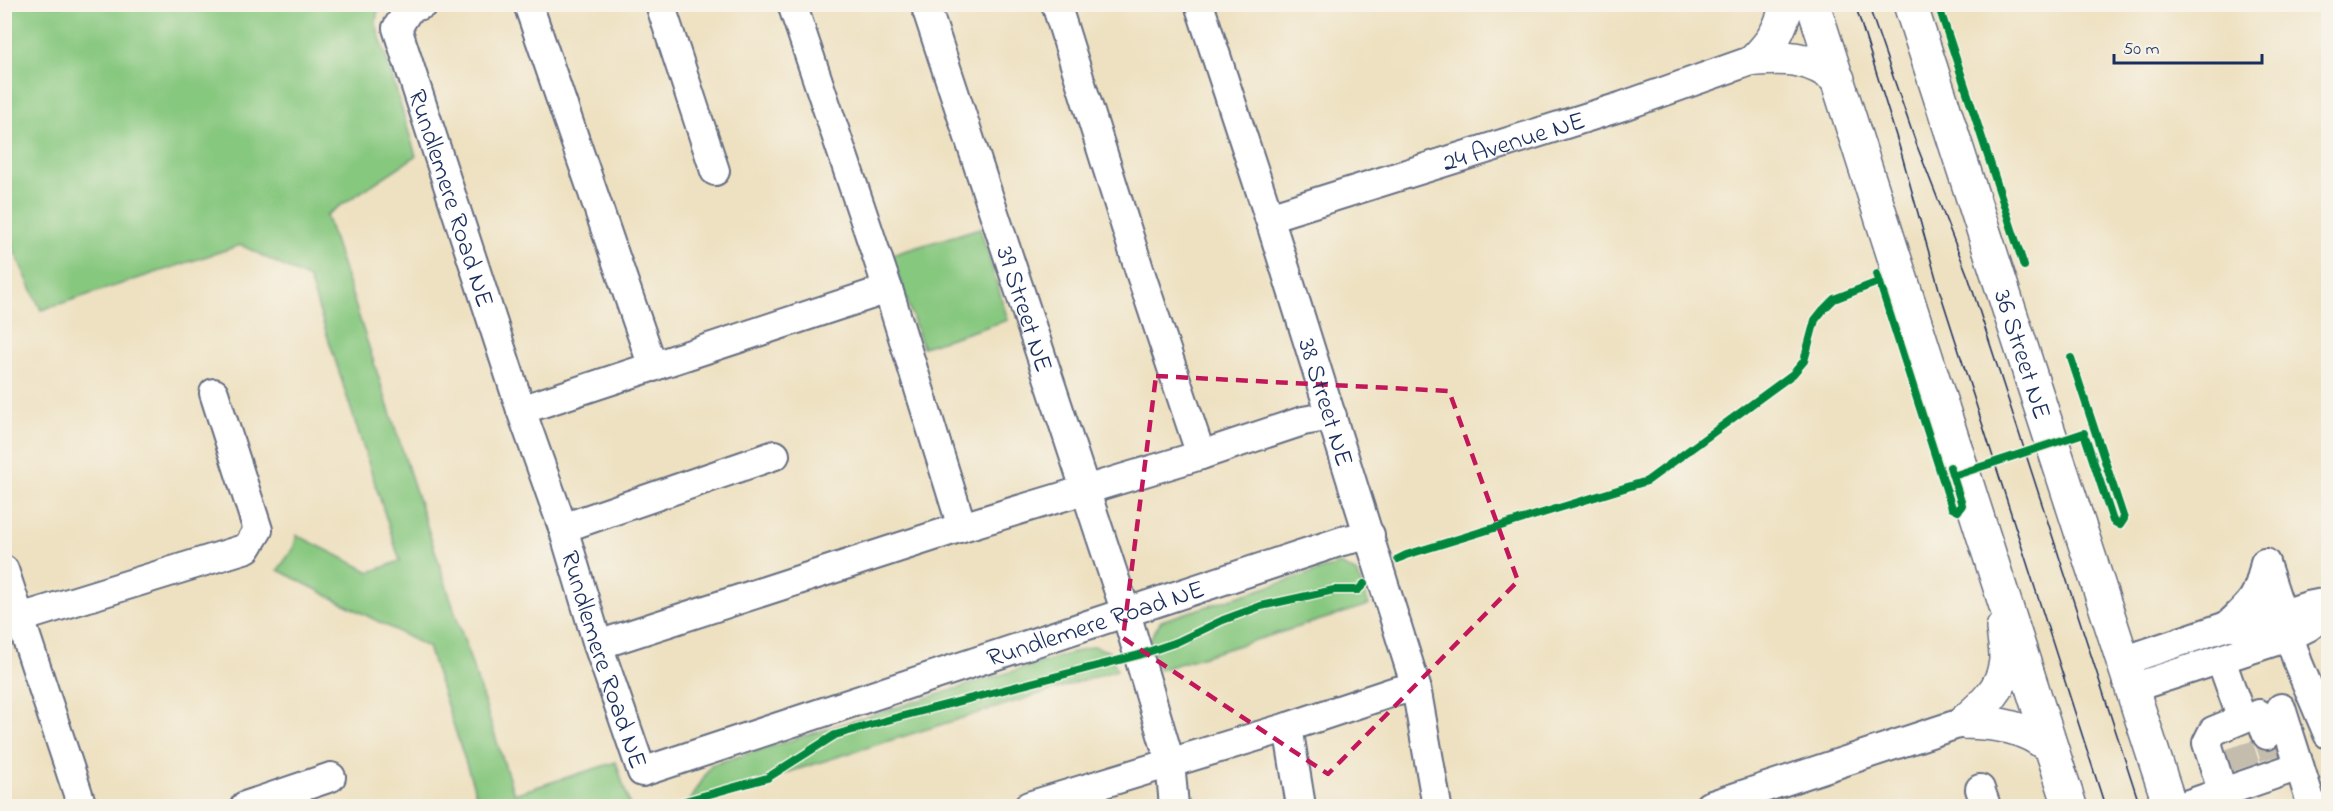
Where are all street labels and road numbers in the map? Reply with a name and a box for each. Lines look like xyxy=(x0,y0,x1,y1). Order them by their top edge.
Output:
street label: Rundlemere Road NE xyxy=(396,85,502,313)
street label: 24 Avenue NE xyxy=(1438,103,1590,184)
street label: 39 Street NE xyxy=(984,242,1061,378)
street label: 36 Street NE xyxy=(1982,285,2059,425)
street label: 38 Street NE xyxy=(1286,334,1362,472)
street label: Rundlemere Road NE xyxy=(549,547,655,774)
street label: Rundlemere Road NE xyxy=(982,572,1210,679)

